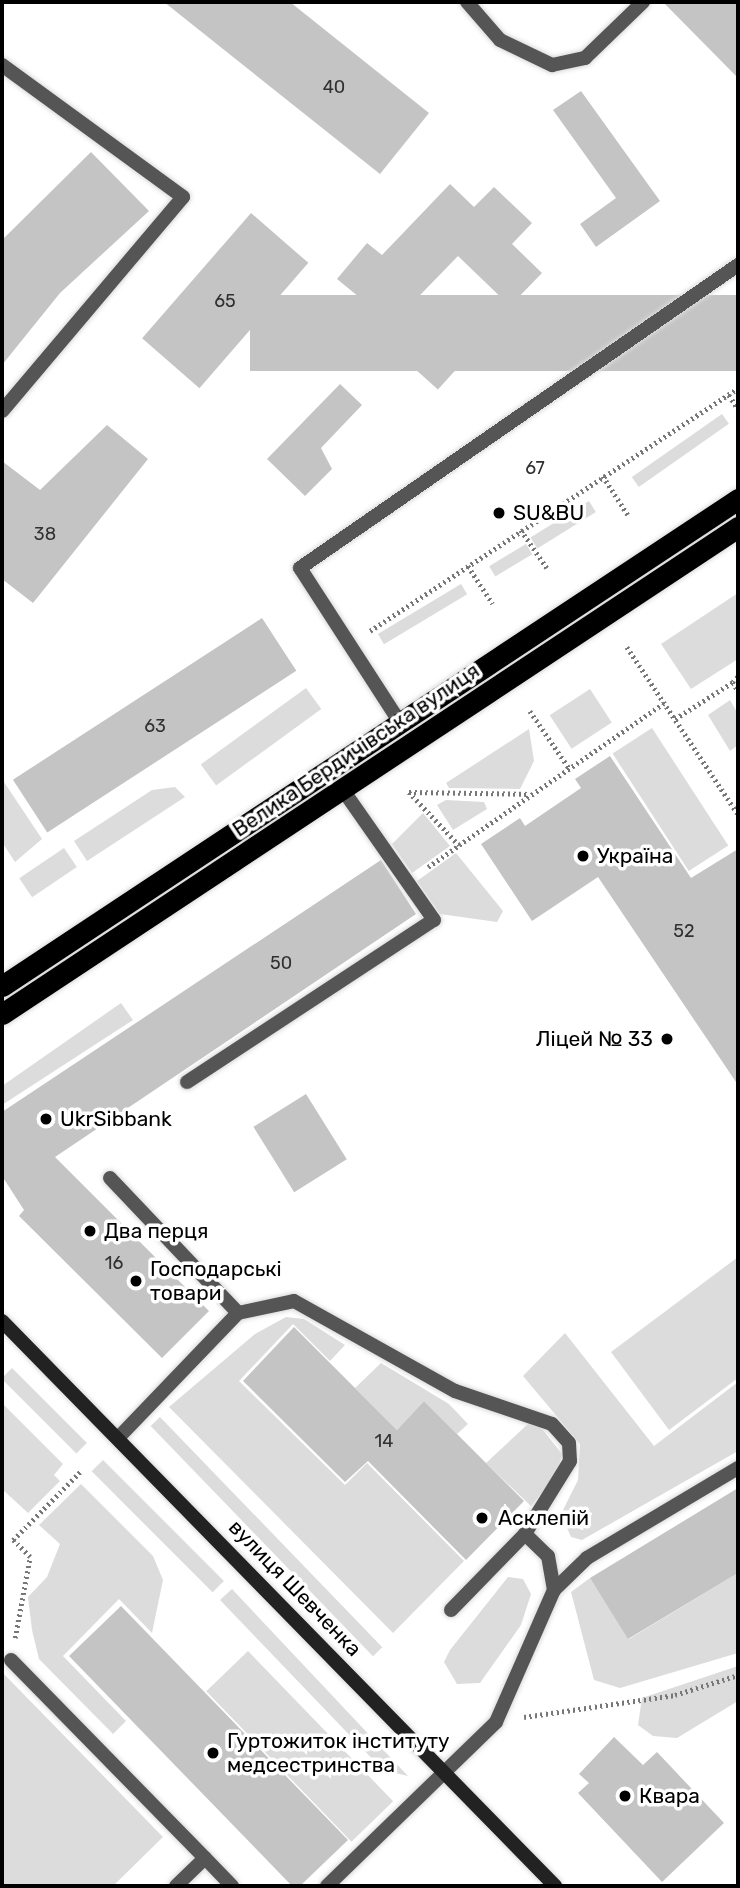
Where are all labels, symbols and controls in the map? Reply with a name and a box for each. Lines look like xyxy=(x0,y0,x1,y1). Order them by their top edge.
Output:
house number: 40 xyxy=(323,76,345,98)
house number: 65 xyxy=(214,290,236,312)
house number: 67 xyxy=(525,457,545,479)
place label: SU&BU xyxy=(513,500,584,526)
marker: SU&BU xyxy=(491,505,507,521)
house number: 38 xyxy=(34,523,56,545)
street label: Велика Бердичівська вулиця xyxy=(228,658,484,842)
house number: 63 xyxy=(144,715,166,737)
place label: Україна xyxy=(597,843,673,869)
marker: Україна xyxy=(575,848,591,864)
house number: 52 xyxy=(673,920,695,942)
house number: 50 xyxy=(270,952,292,974)
place label: Ліцей № 33 xyxy=(536,1026,653,1052)
marker: Ліцей № 33 xyxy=(659,1031,675,1047)
place label: UkrSibbank xyxy=(60,1106,172,1132)
marker: UkrSibbank xyxy=(38,1111,54,1127)
place label: Два перця xyxy=(104,1218,209,1244)
marker: Два перця xyxy=(82,1223,98,1239)
house number: 16 xyxy=(105,1252,123,1274)
place label: Господарські товари xyxy=(150,1256,282,1306)
marker: Господарські товари xyxy=(128,1273,144,1289)
house number: 14 xyxy=(375,1430,393,1452)
place label: Асклепій xyxy=(498,1505,589,1531)
marker: Асклепій xyxy=(472,1508,492,1528)
street label: вулиця Шевченка xyxy=(223,1515,367,1661)
place label: Гуртожиток інституту медсестринства xyxy=(227,1728,449,1778)
marker: Гуртожиток інституту медсестринства xyxy=(205,1745,221,1761)
place label: Квара xyxy=(639,1783,700,1809)
marker: Квара xyxy=(617,1788,633,1804)

